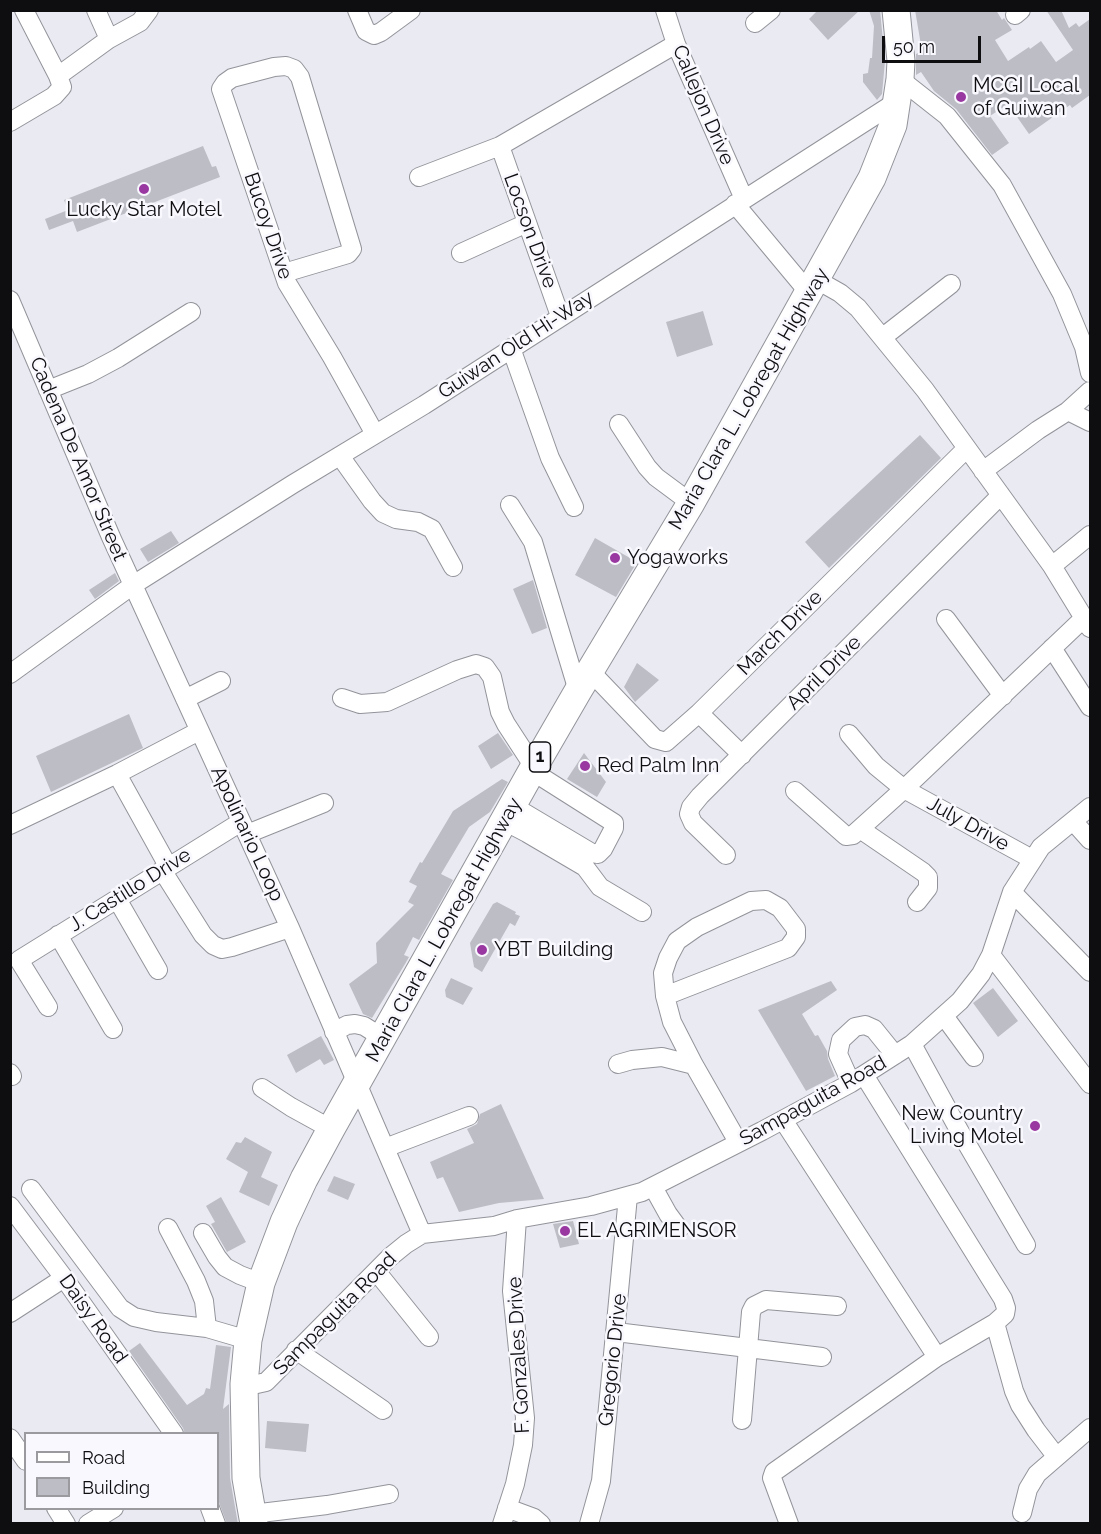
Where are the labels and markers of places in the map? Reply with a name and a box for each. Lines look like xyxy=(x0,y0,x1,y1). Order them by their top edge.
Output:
place label: MCGI Local of Guiwan xyxy=(973,74,1079,121)
marker: MCGI Local of Guiwan xyxy=(954,90,968,104)
marker: Lucky Star Motel xyxy=(137,182,151,196)
place label: Lucky Star Motel xyxy=(66,198,222,222)
place label: Yogaworks xyxy=(627,546,728,570)
marker: Yogaworks xyxy=(608,551,622,565)
place label: Red Palm Inn xyxy=(597,754,719,778)
marker: Red Palm Inn xyxy=(578,759,592,773)
place label: YBT Building xyxy=(494,938,613,962)
marker: YBT Building xyxy=(475,943,489,957)
place label: New Country Living Motel xyxy=(901,1102,1023,1149)
marker: New Country Living Motel xyxy=(1028,1119,1042,1133)
place label: EL AGRIMENSOR xyxy=(577,1219,737,1243)
marker: EL AGRIMENSOR xyxy=(558,1224,572,1238)

